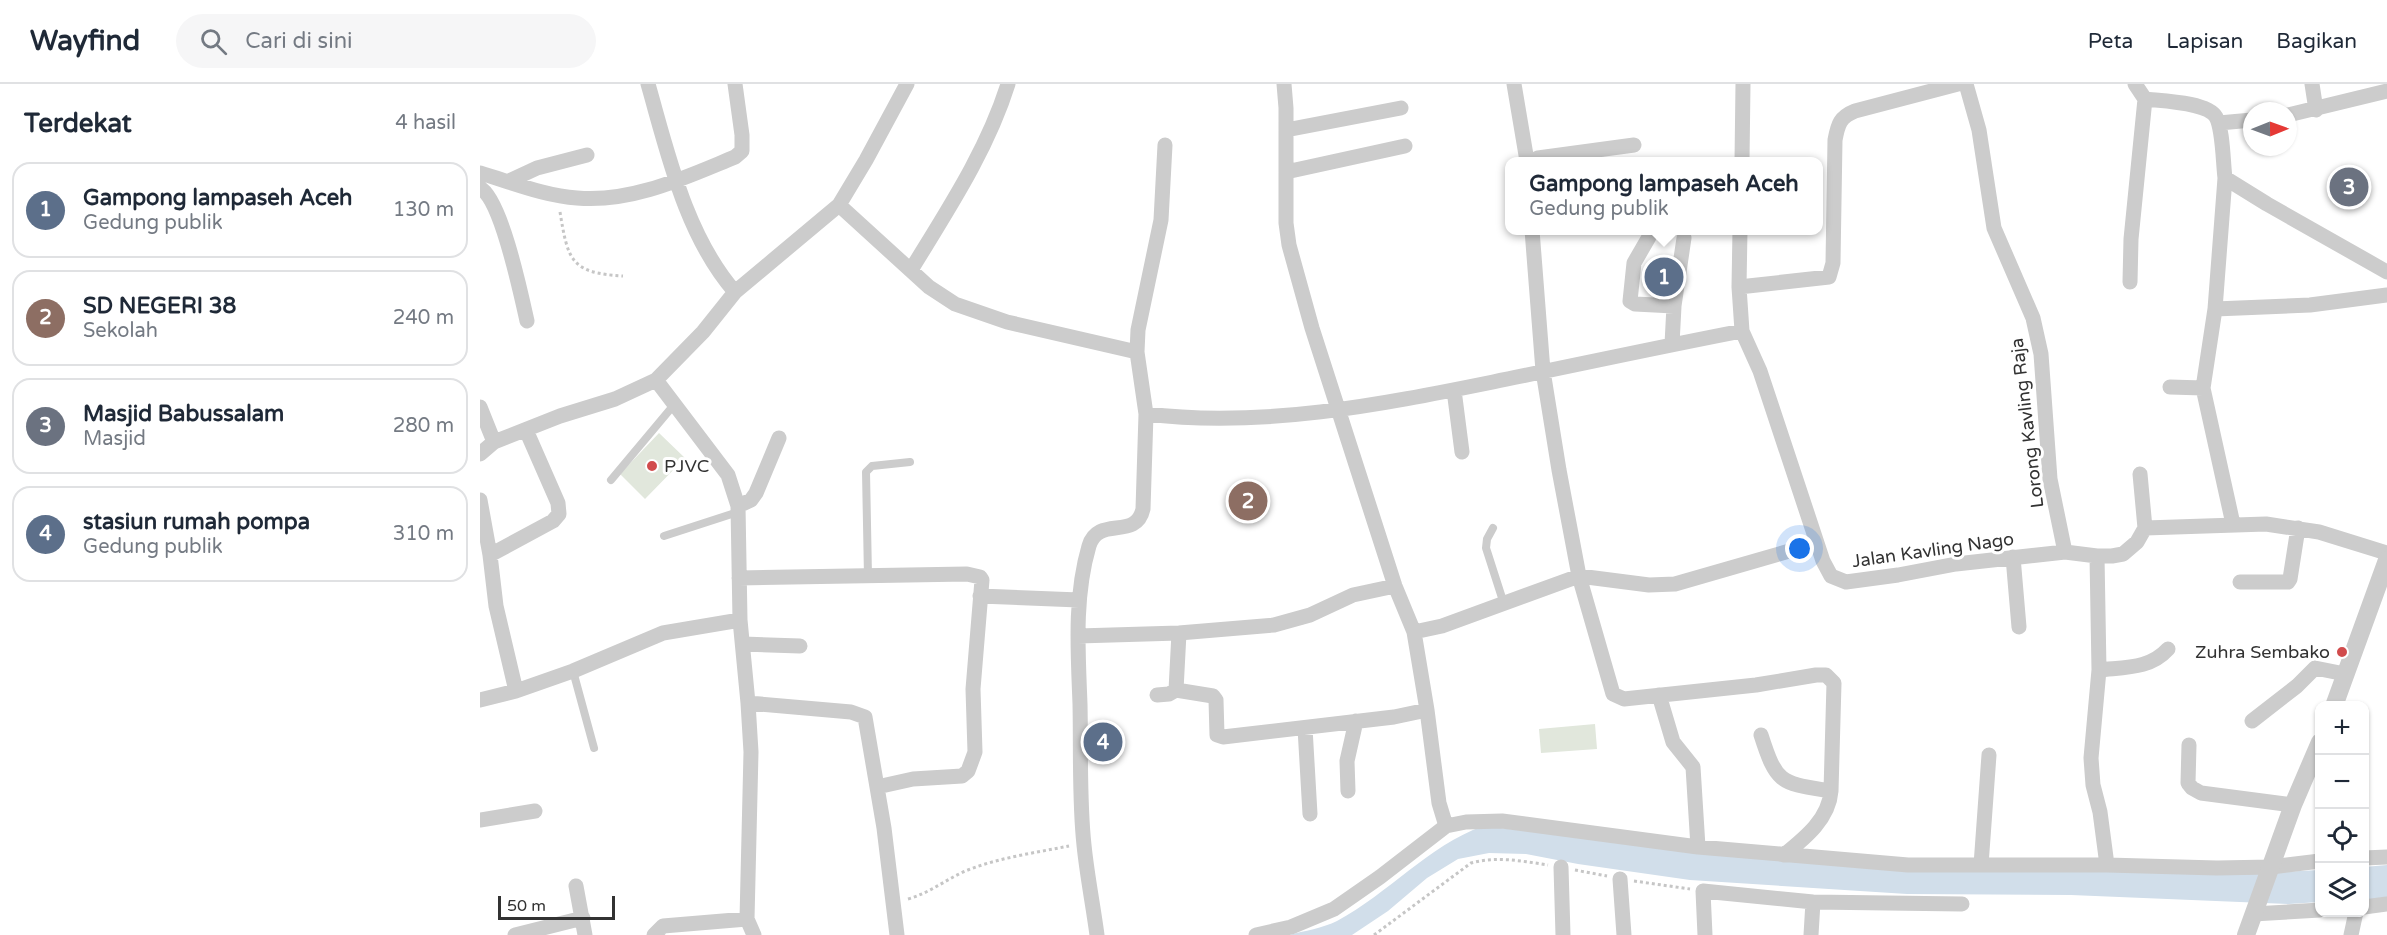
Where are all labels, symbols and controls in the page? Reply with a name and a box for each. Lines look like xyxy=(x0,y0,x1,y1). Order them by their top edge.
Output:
search box xyxy=(176,14,596,68)
text: Wayfind xyxy=(30,24,140,58)
icon: search xyxy=(197,25,230,58)
text: Cari di sini xyxy=(245,28,353,54)
text: Peta xyxy=(2088,29,2133,54)
text: Lapisan xyxy=(2166,29,2243,54)
text: Bagikan xyxy=(2276,29,2357,54)
north arrow xyxy=(2243,102,2297,156)
text: Terdekat xyxy=(24,108,132,139)
text: 4 hasil xyxy=(395,111,456,135)
popup xyxy=(1505,157,1823,235)
pin: 3 xyxy=(2330,164,2368,210)
text: Gampong lampaseh Aceh xyxy=(1529,171,1799,197)
text: Gampong lampaseh Aceh xyxy=(83,185,353,211)
text: Gedung publik xyxy=(1529,197,1669,221)
text: 1 xyxy=(39,198,52,222)
text: 130 m xyxy=(393,198,454,222)
text: Gedung publik xyxy=(83,211,223,235)
pin: 1 xyxy=(1644,254,1684,300)
text: SD NEGERI 38 xyxy=(83,293,236,319)
text: 2 xyxy=(39,306,52,330)
text: 240 m xyxy=(393,306,454,330)
text: Sekolah xyxy=(83,319,158,343)
street label: Lorong Kavling Raja xyxy=(2006,337,2048,509)
text: Masjid Babussalam xyxy=(83,401,284,427)
text: 3 xyxy=(39,414,52,438)
text: 280 m xyxy=(393,414,454,438)
text: Masjid xyxy=(83,427,146,451)
place label: PJVC xyxy=(664,455,709,477)
marker: PJVC xyxy=(645,459,659,473)
pin: 2 xyxy=(1228,478,1268,524)
text: stasiun rumah pompa xyxy=(83,509,310,535)
text: 4 xyxy=(39,522,52,546)
text: 310 m xyxy=(393,522,454,546)
street label: Jalan Kavling Nago xyxy=(1851,528,2015,572)
your location xyxy=(1785,534,1814,563)
text: Gedung publik xyxy=(83,535,223,559)
place label: Zuhra Sembako xyxy=(2195,641,2330,663)
marker: Zuhra Sembako xyxy=(2335,645,2349,659)
map controls xyxy=(2315,701,2369,917)
button: + xyxy=(2315,701,2369,755)
pin: 4 xyxy=(1084,720,1122,764)
button: − xyxy=(2315,755,2369,809)
button: locate xyxy=(2315,809,2369,863)
button: layers xyxy=(2315,863,2369,917)
scale bar xyxy=(498,893,615,920)
text: 50 m xyxy=(507,896,546,916)

